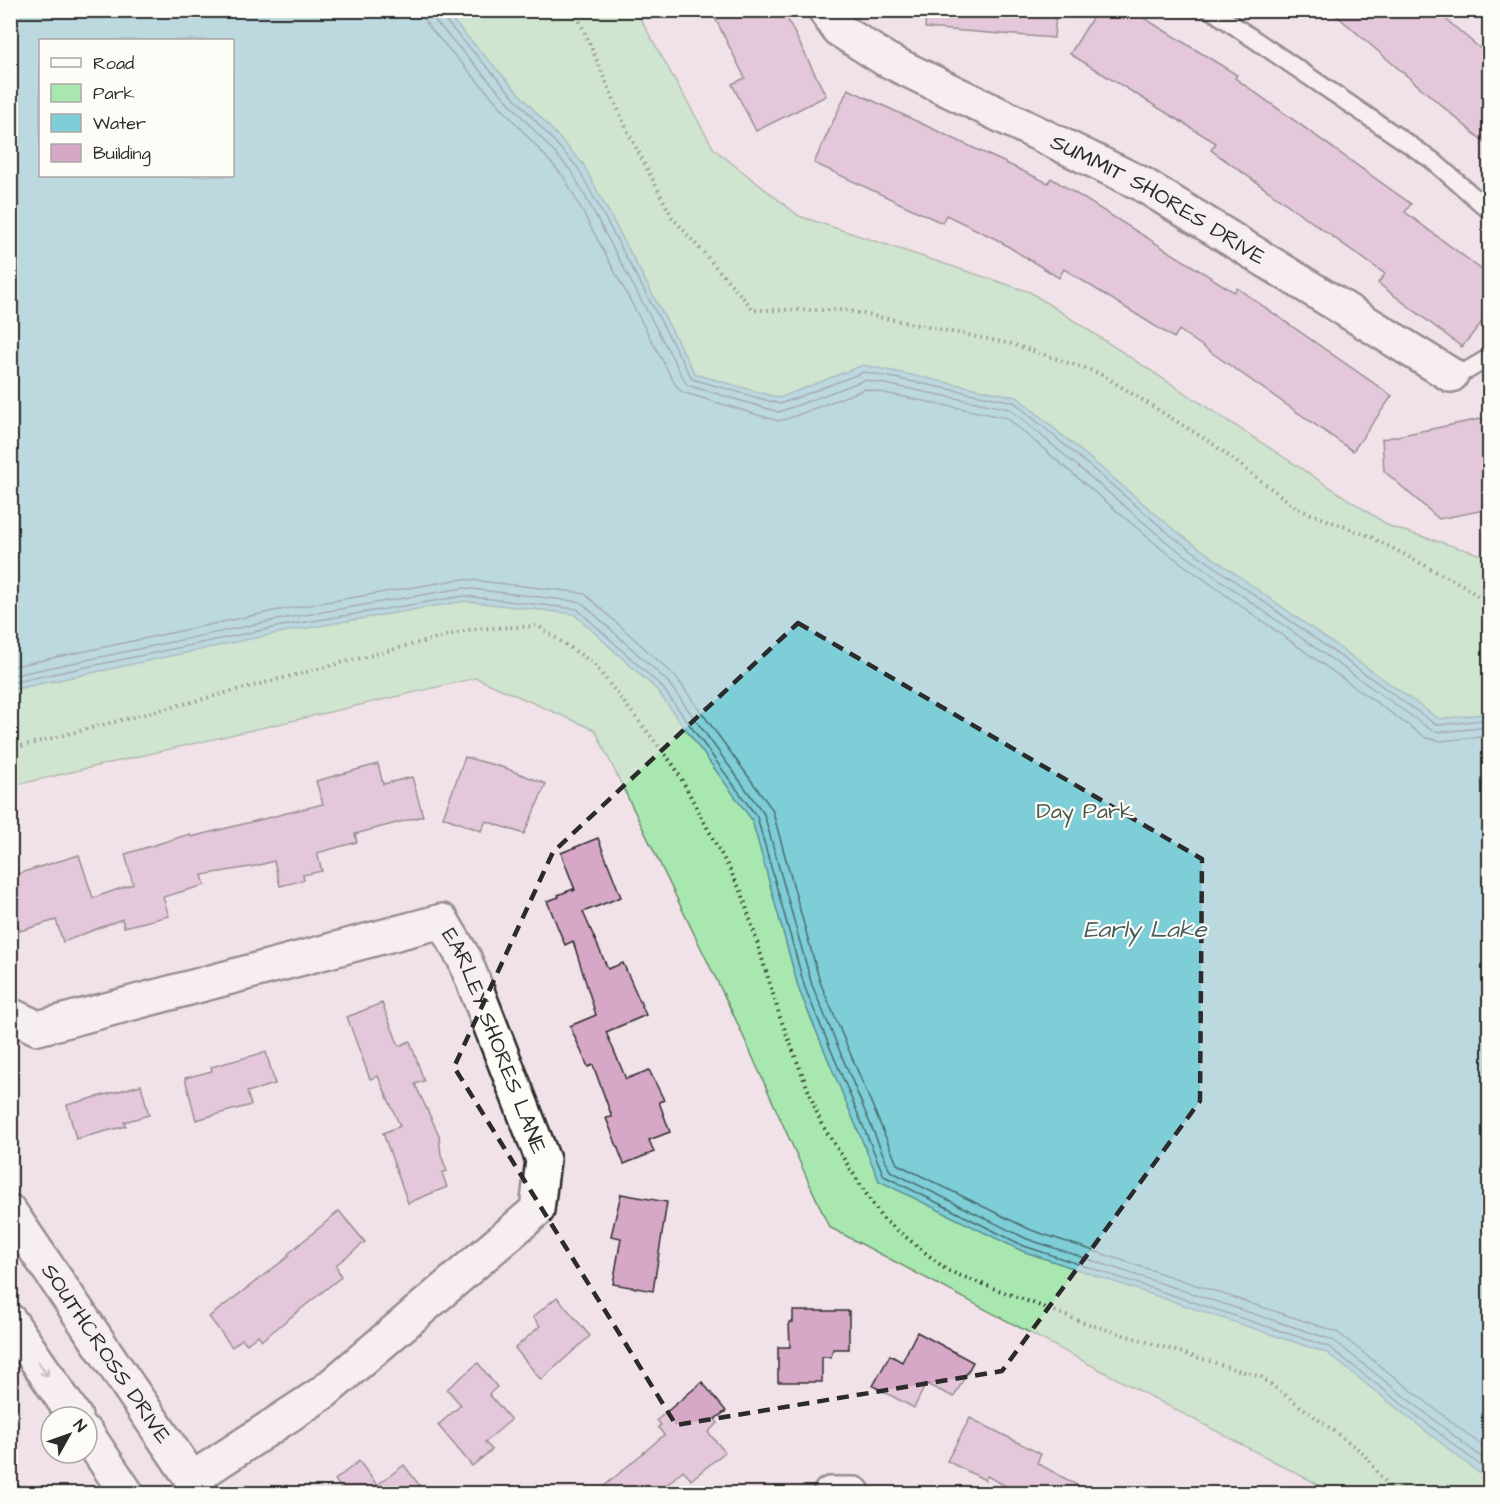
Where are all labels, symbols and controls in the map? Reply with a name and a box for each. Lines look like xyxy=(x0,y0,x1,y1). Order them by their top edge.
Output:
legend xyxy=(39,39,234,177)
text: Road xyxy=(93,51,134,76)
text: Park xyxy=(93,81,135,106)
text: Water xyxy=(93,111,146,136)
street label: SUMMIT SHORES DRIVE xyxy=(1045,126,1272,272)
text: Building xyxy=(93,141,151,167)
park label: Day Park xyxy=(1036,796,1134,828)
water label: Early Lake xyxy=(1084,913,1207,947)
street label: EARLEY SHORES LANE xyxy=(434,922,555,1158)
street label: SOUTHCROSS DRIVE xyxy=(34,1257,179,1449)
one-way arrow xyxy=(37,1360,49,1377)
north arrow xyxy=(39,1405,99,1465)
text: N xyxy=(68,1415,91,1437)

